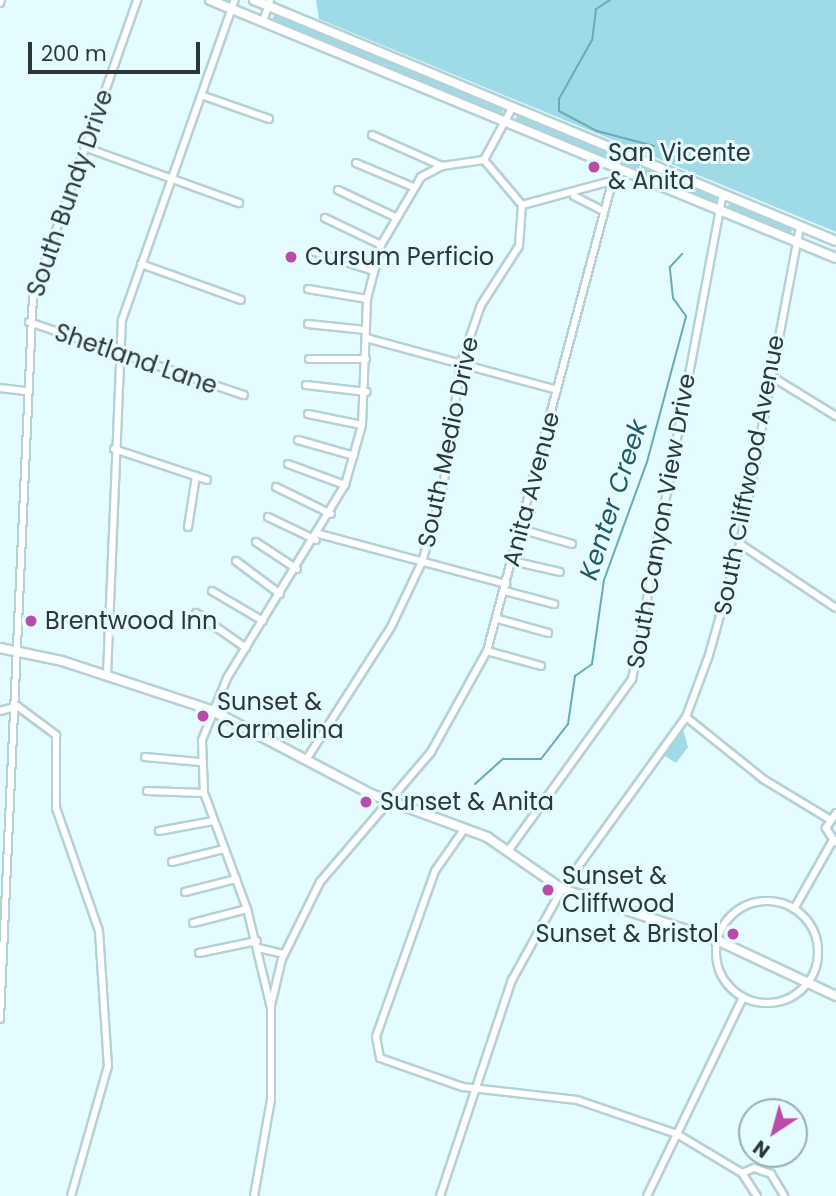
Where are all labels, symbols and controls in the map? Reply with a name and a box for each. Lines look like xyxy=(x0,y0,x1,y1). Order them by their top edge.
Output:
scale bar xyxy=(32,28,203,72)
text: 200 m xyxy=(41,39,107,68)
street label: South Bundy Drive xyxy=(21,86,119,300)
place label: San Vicente & Anita xyxy=(608,139,751,195)
marker: San Vicente & Anita xyxy=(586,159,602,175)
place label: Cursum Perficio xyxy=(305,243,494,271)
marker: Cursum Perficio xyxy=(283,249,299,265)
street label: Shetland Lane xyxy=(51,318,221,400)
street label: South Cliffwood Avenue xyxy=(708,333,790,617)
street label: South Medio Drive xyxy=(412,334,484,550)
street label: South Canyon View Drive xyxy=(621,371,701,671)
street label: Anita Avenue xyxy=(497,409,565,569)
water label: Kenter Creek xyxy=(573,416,655,584)
place label: Brentwood Inn xyxy=(45,607,217,635)
marker: Brentwood Inn xyxy=(23,613,39,629)
place label: Sunset & Carmelina xyxy=(217,688,344,744)
marker: Sunset & Carmelina xyxy=(195,708,211,724)
place label: Sunset & Anita xyxy=(380,788,554,816)
marker: Sunset & Anita xyxy=(358,794,374,810)
place label: Sunset & Cliffwood xyxy=(562,862,675,918)
marker: Sunset & Cliffwood xyxy=(540,882,556,898)
place label: Sunset & Bristol xyxy=(535,920,719,948)
marker: Sunset & Bristol xyxy=(725,926,741,942)
north arrow xyxy=(738,1098,808,1168)
text: N xyxy=(748,1134,775,1164)

